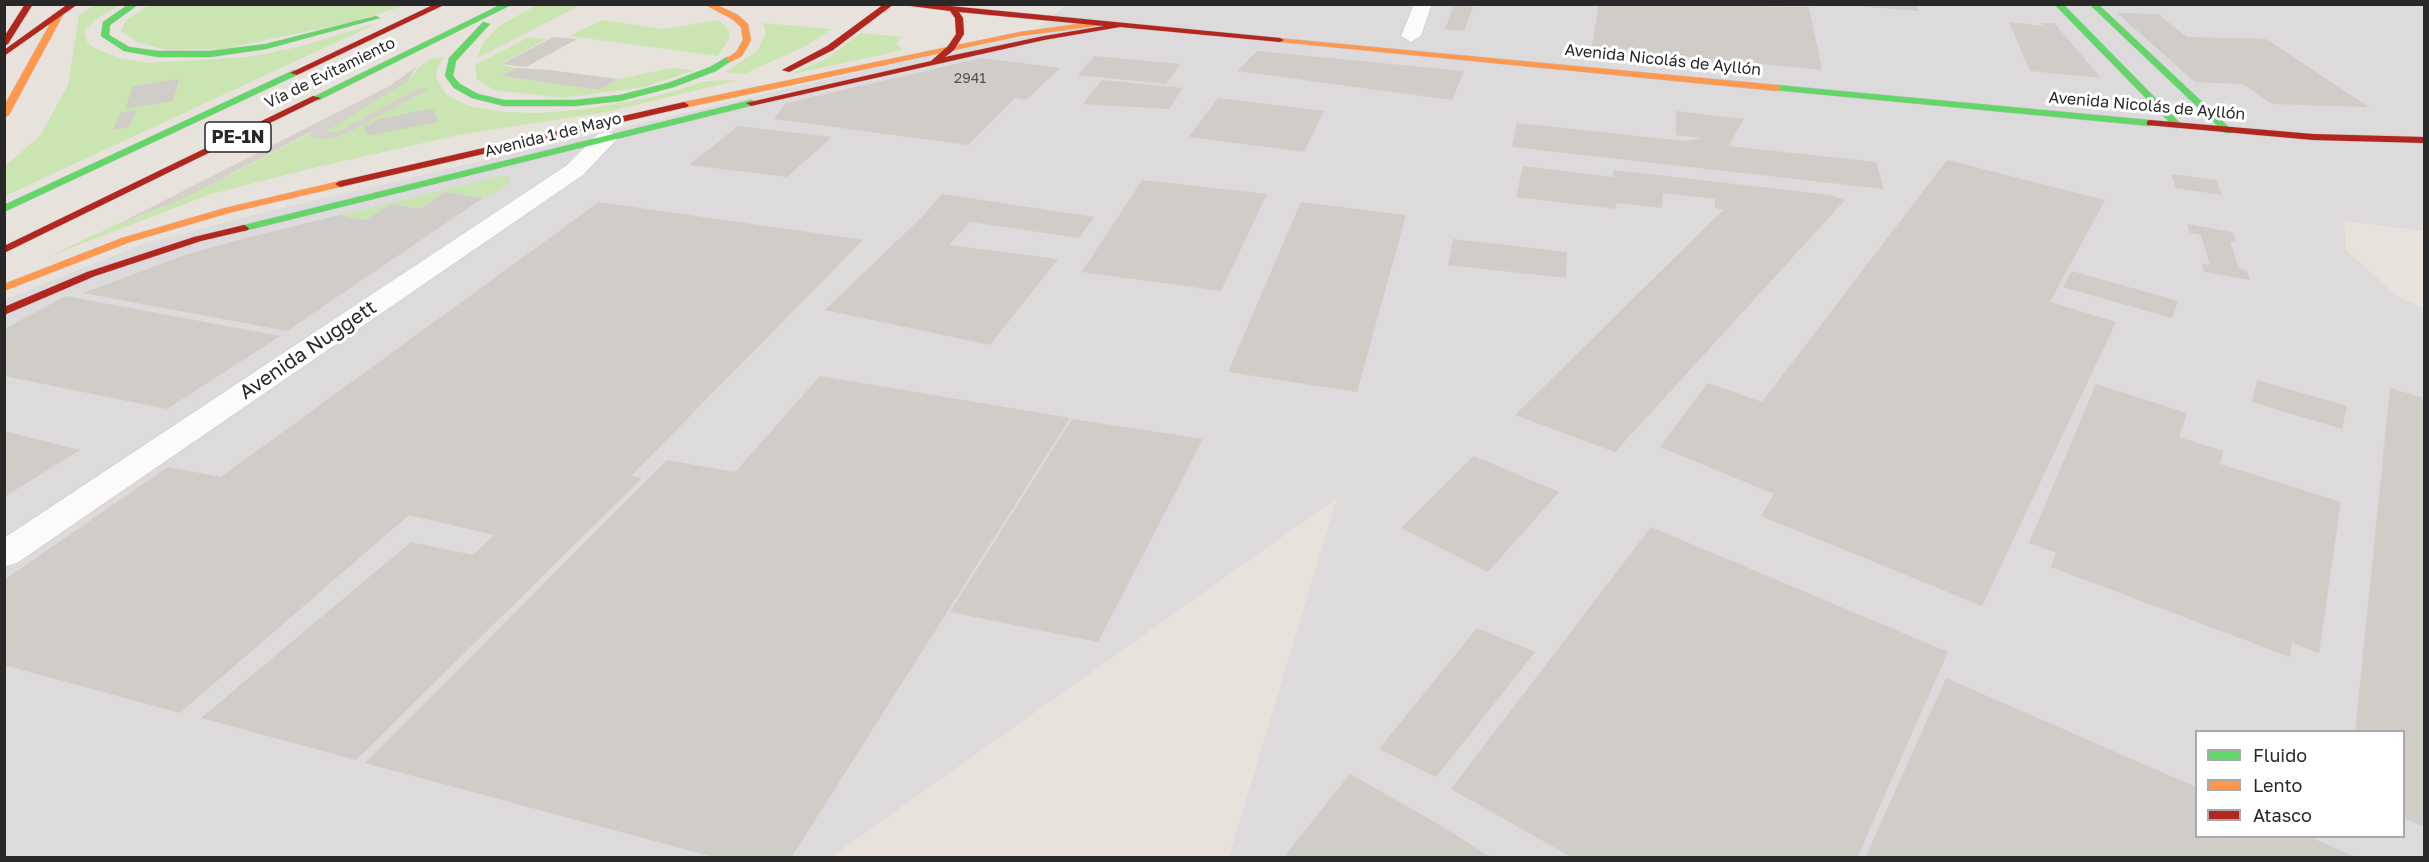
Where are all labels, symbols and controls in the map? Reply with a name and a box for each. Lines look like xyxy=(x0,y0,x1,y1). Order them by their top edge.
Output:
street label: Vía de Evitamiento xyxy=(262,33,398,113)
street label: Avenida Nicolás de Ayllón xyxy=(1564,40,1762,80)
house number: 2941 xyxy=(954,71,986,87)
street label: Avenida Nicolás de Ayllón xyxy=(2048,88,2246,124)
street label: Avenida 1 de Mayo xyxy=(483,109,623,161)
road number: PE-1N xyxy=(205,122,271,152)
street label: Avenida Nuggett xyxy=(235,295,381,405)
legend xyxy=(2195,730,2405,838)
text: Fluido xyxy=(2253,744,2307,766)
text: Lento xyxy=(2253,774,2302,796)
text: Atasco xyxy=(2253,804,2312,826)

